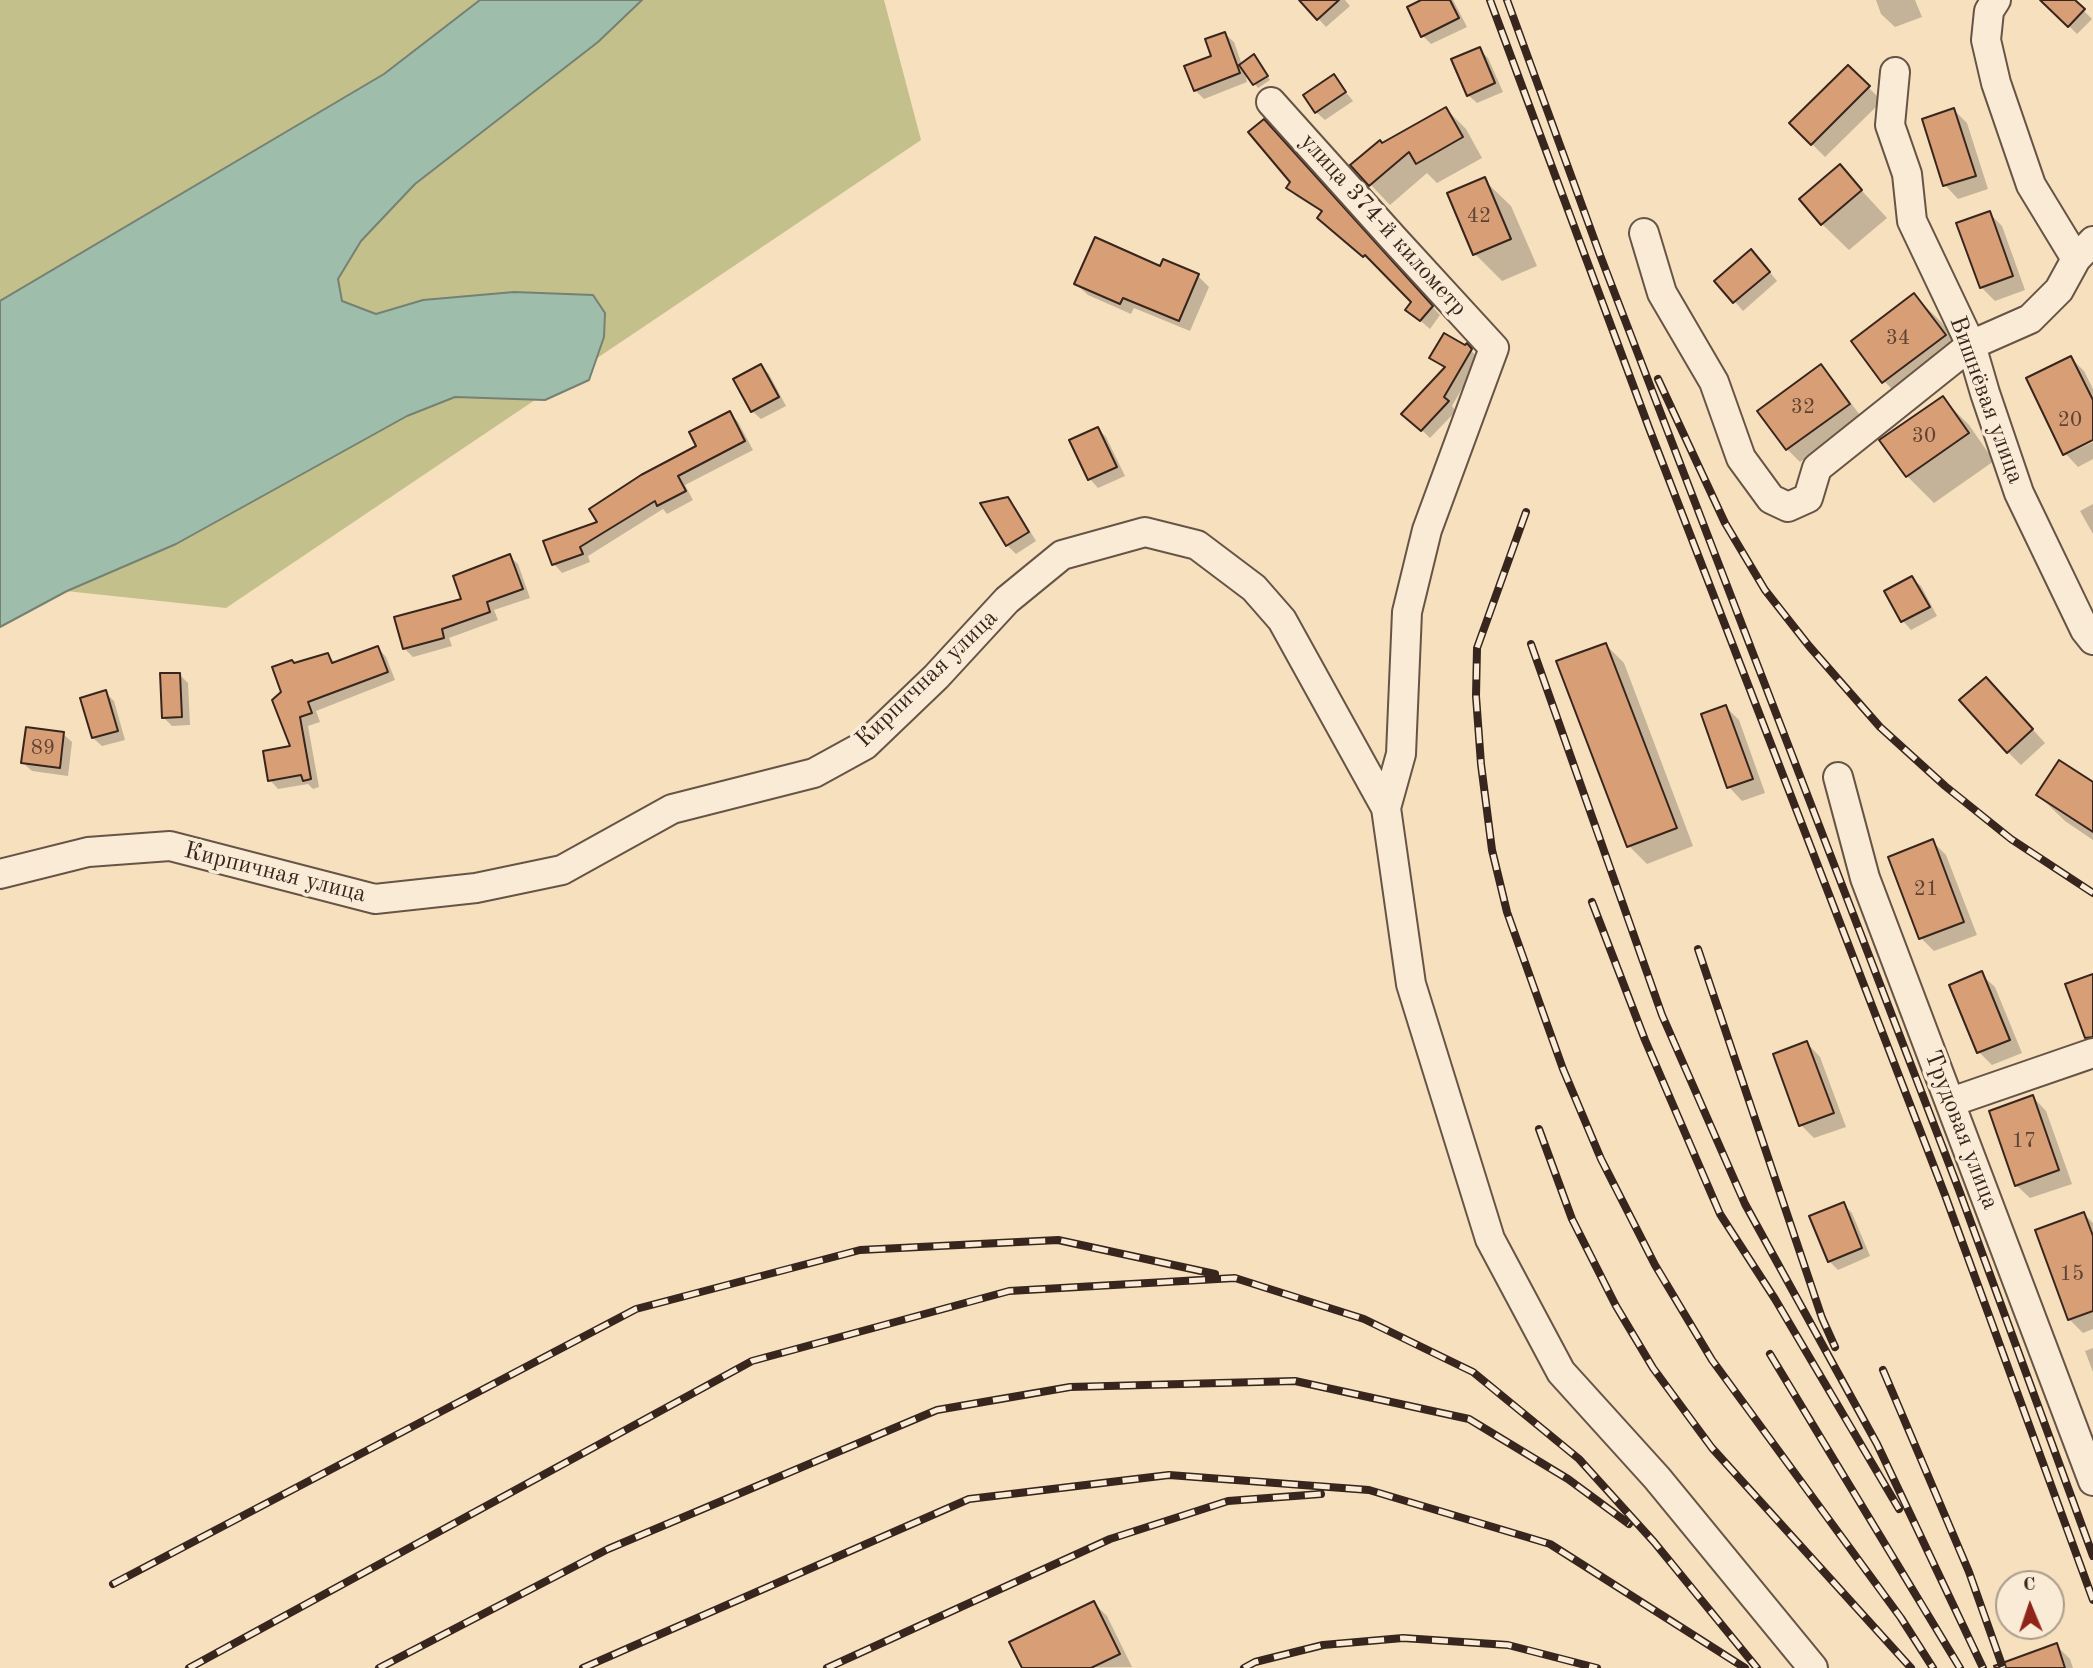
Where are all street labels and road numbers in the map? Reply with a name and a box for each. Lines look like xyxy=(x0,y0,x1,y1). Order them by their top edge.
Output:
street label: улица 374-й километр xyxy=(1293,128,1473,322)
street label: Вишнёвая улица xyxy=(1942,312,2030,488)
street label: Кирпичная улица xyxy=(850,604,1004,754)
street label: Кирпичная улица xyxy=(181,836,369,910)
street label: Трудовая улица xyxy=(1917,1046,2005,1214)

